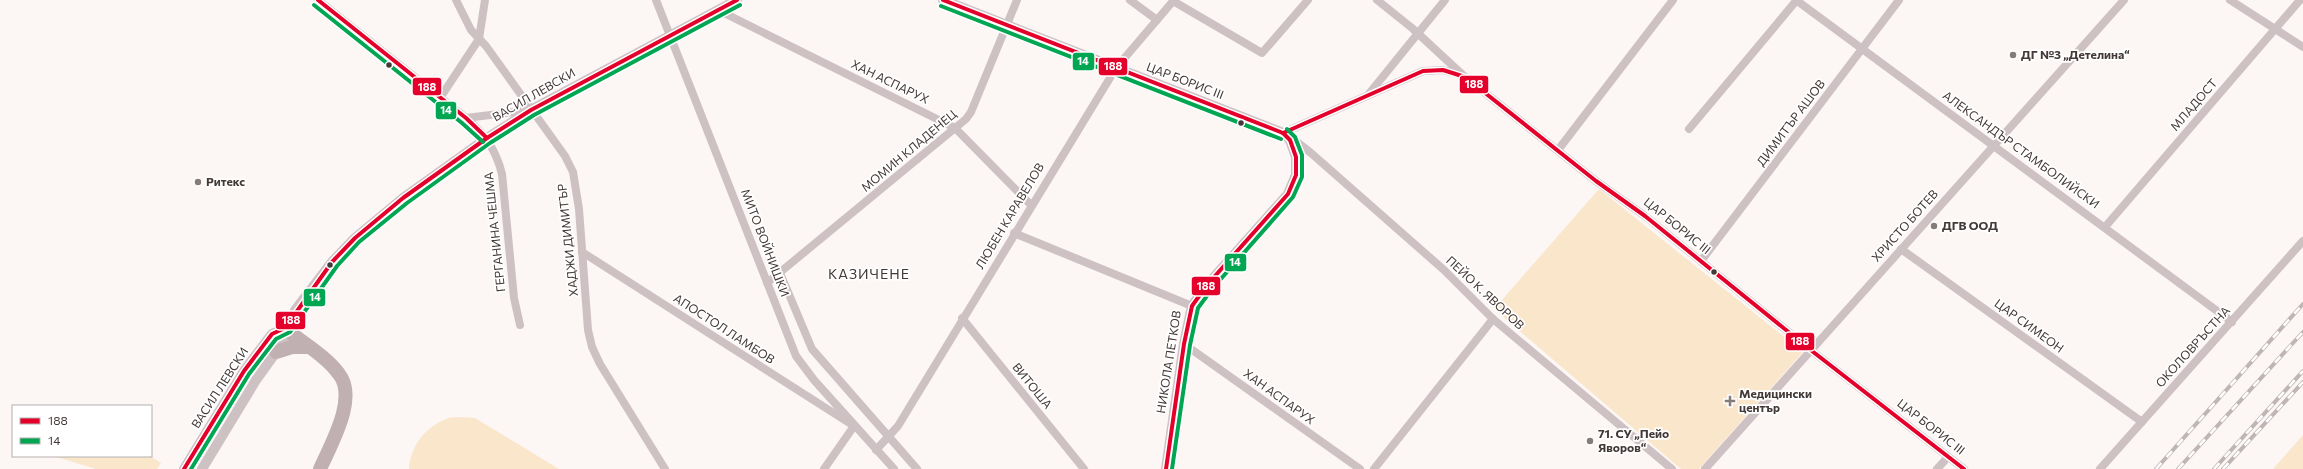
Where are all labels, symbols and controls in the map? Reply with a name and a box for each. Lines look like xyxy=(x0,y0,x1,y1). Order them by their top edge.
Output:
place label: ДГ №3 „Детелина“ xyxy=(2021,47,2130,61)
marker: ДГ №3 „Детелина“ xyxy=(2008,50,2018,60)
line badge: 14 xyxy=(1072,52,1095,71)
text: 14 xyxy=(1077,54,1089,67)
street label: ХАН АСПАРУХ xyxy=(849,56,932,106)
line badge: 188 xyxy=(1098,57,1128,76)
text: 188 xyxy=(1104,59,1122,72)
street label: ЦАР БОРИС III xyxy=(1145,59,1226,101)
unlabelled marker xyxy=(384,60,394,70)
street label: ВАСИЛ ЛЕВСКИ xyxy=(490,65,577,124)
line badge: 188 xyxy=(1459,75,1489,94)
street label: МЛАДОСТ xyxy=(2167,75,2220,133)
street label: ДИМИТЪР АШОВ xyxy=(1753,76,1827,168)
line badge: 188 xyxy=(412,77,442,96)
text: 188 xyxy=(1465,77,1483,90)
text: 188 xyxy=(418,80,436,93)
street label: АЛЕКСАНДЪР СТАМБОЛИЙСКИ xyxy=(1940,88,2103,211)
line badge: 14 xyxy=(435,101,457,120)
text: 14 xyxy=(440,103,452,116)
street label: МОМИН КЛАДЕНЕЦ xyxy=(858,106,959,194)
unlabelled marker xyxy=(1236,118,1246,128)
street label: ЛЮБЕН КАРАВЕЛОВ xyxy=(972,160,1046,271)
street label: ГЕРГАНИНА ЧЕШМА xyxy=(481,171,507,293)
place label: Ритекс xyxy=(206,174,245,188)
marker: Ритекс xyxy=(193,177,203,187)
street label: ХАДЖИ ДИМИТЪР xyxy=(554,183,580,297)
street label: ХРИСТО БОТЕВ xyxy=(1868,186,1940,264)
street label: МИТО ВОЙНИШКИ xyxy=(739,187,793,298)
street label: ЦАР БОРИС III xyxy=(1641,194,1714,256)
place label: ДГВ ООД xyxy=(1942,218,1998,232)
marker: ДГВ ООД xyxy=(1929,221,1939,231)
line badge: 14 xyxy=(1224,253,1247,272)
street label: ПЕЙО К. ЯВОРОВ xyxy=(1444,253,1528,332)
text: 14 xyxy=(1229,255,1241,268)
unlabelled marker xyxy=(325,260,335,270)
district label: КАЗИЧЕНЕ xyxy=(828,265,910,282)
unlabelled marker xyxy=(1709,267,1719,277)
line badge: 188 xyxy=(1191,276,1221,296)
text: 188 xyxy=(1197,279,1215,292)
line badge: 14 xyxy=(303,288,326,307)
text: 14 xyxy=(309,290,321,303)
street label: АПОСТОЛ ЛАМБОВ xyxy=(672,290,778,366)
street label: ЦАР СИМЕОН xyxy=(1992,295,2067,355)
street label: ОКОЛОВРЪСТНА xyxy=(2152,303,2232,390)
street label: НИКОЛА ПЕТКОВ xyxy=(1153,309,1183,414)
line badge: 188 xyxy=(275,311,306,330)
text: 188 xyxy=(282,313,300,326)
line badge: 188 xyxy=(1785,332,1815,351)
text: 188 xyxy=(1791,334,1809,347)
street label: ВАСИЛ ЛЕВСКИ xyxy=(188,344,250,430)
street label: ВИТОША xyxy=(1010,360,1055,411)
street label: ХАН АСПАРУХ xyxy=(1241,366,1318,427)
place label: Медицински център xyxy=(1739,386,1812,414)
marker: Медицински център xyxy=(1724,395,1736,407)
street label: ЦАР БОРИС III xyxy=(1895,396,1968,457)
legend xyxy=(12,405,152,457)
text: 188 xyxy=(48,413,68,427)
place label: 71. СУ „Пейо Яворов“ xyxy=(1598,426,1669,454)
text: 14 xyxy=(48,433,60,447)
marker: 71. СУ „Пейо Яворов“ xyxy=(1585,436,1595,446)

